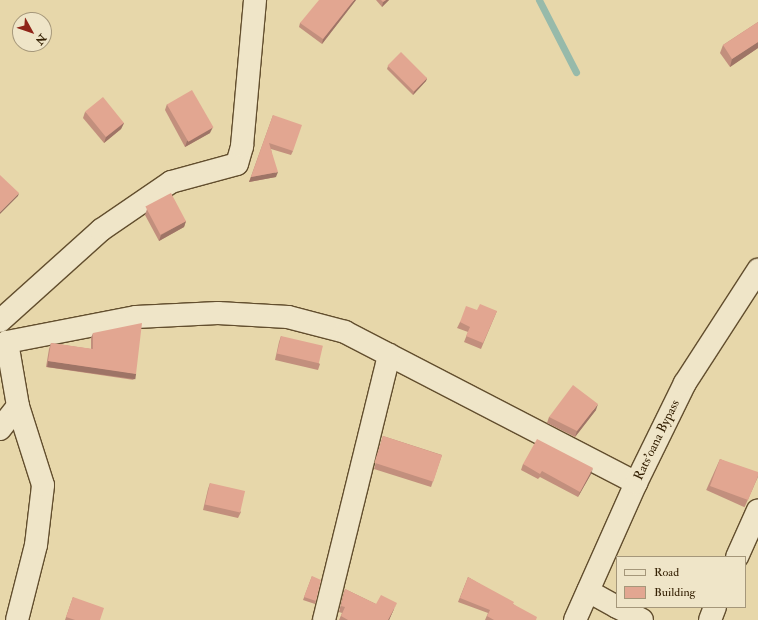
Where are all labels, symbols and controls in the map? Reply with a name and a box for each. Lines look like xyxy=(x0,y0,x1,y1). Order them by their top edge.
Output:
north arrow xyxy=(12,12,52,52)
text: N xyxy=(33,31,49,47)
street label: Rats'oana Bypass xyxy=(631,397,683,483)
legend xyxy=(616,556,746,608)
text: Road xyxy=(654,565,679,580)
text: Building xyxy=(654,585,695,600)

